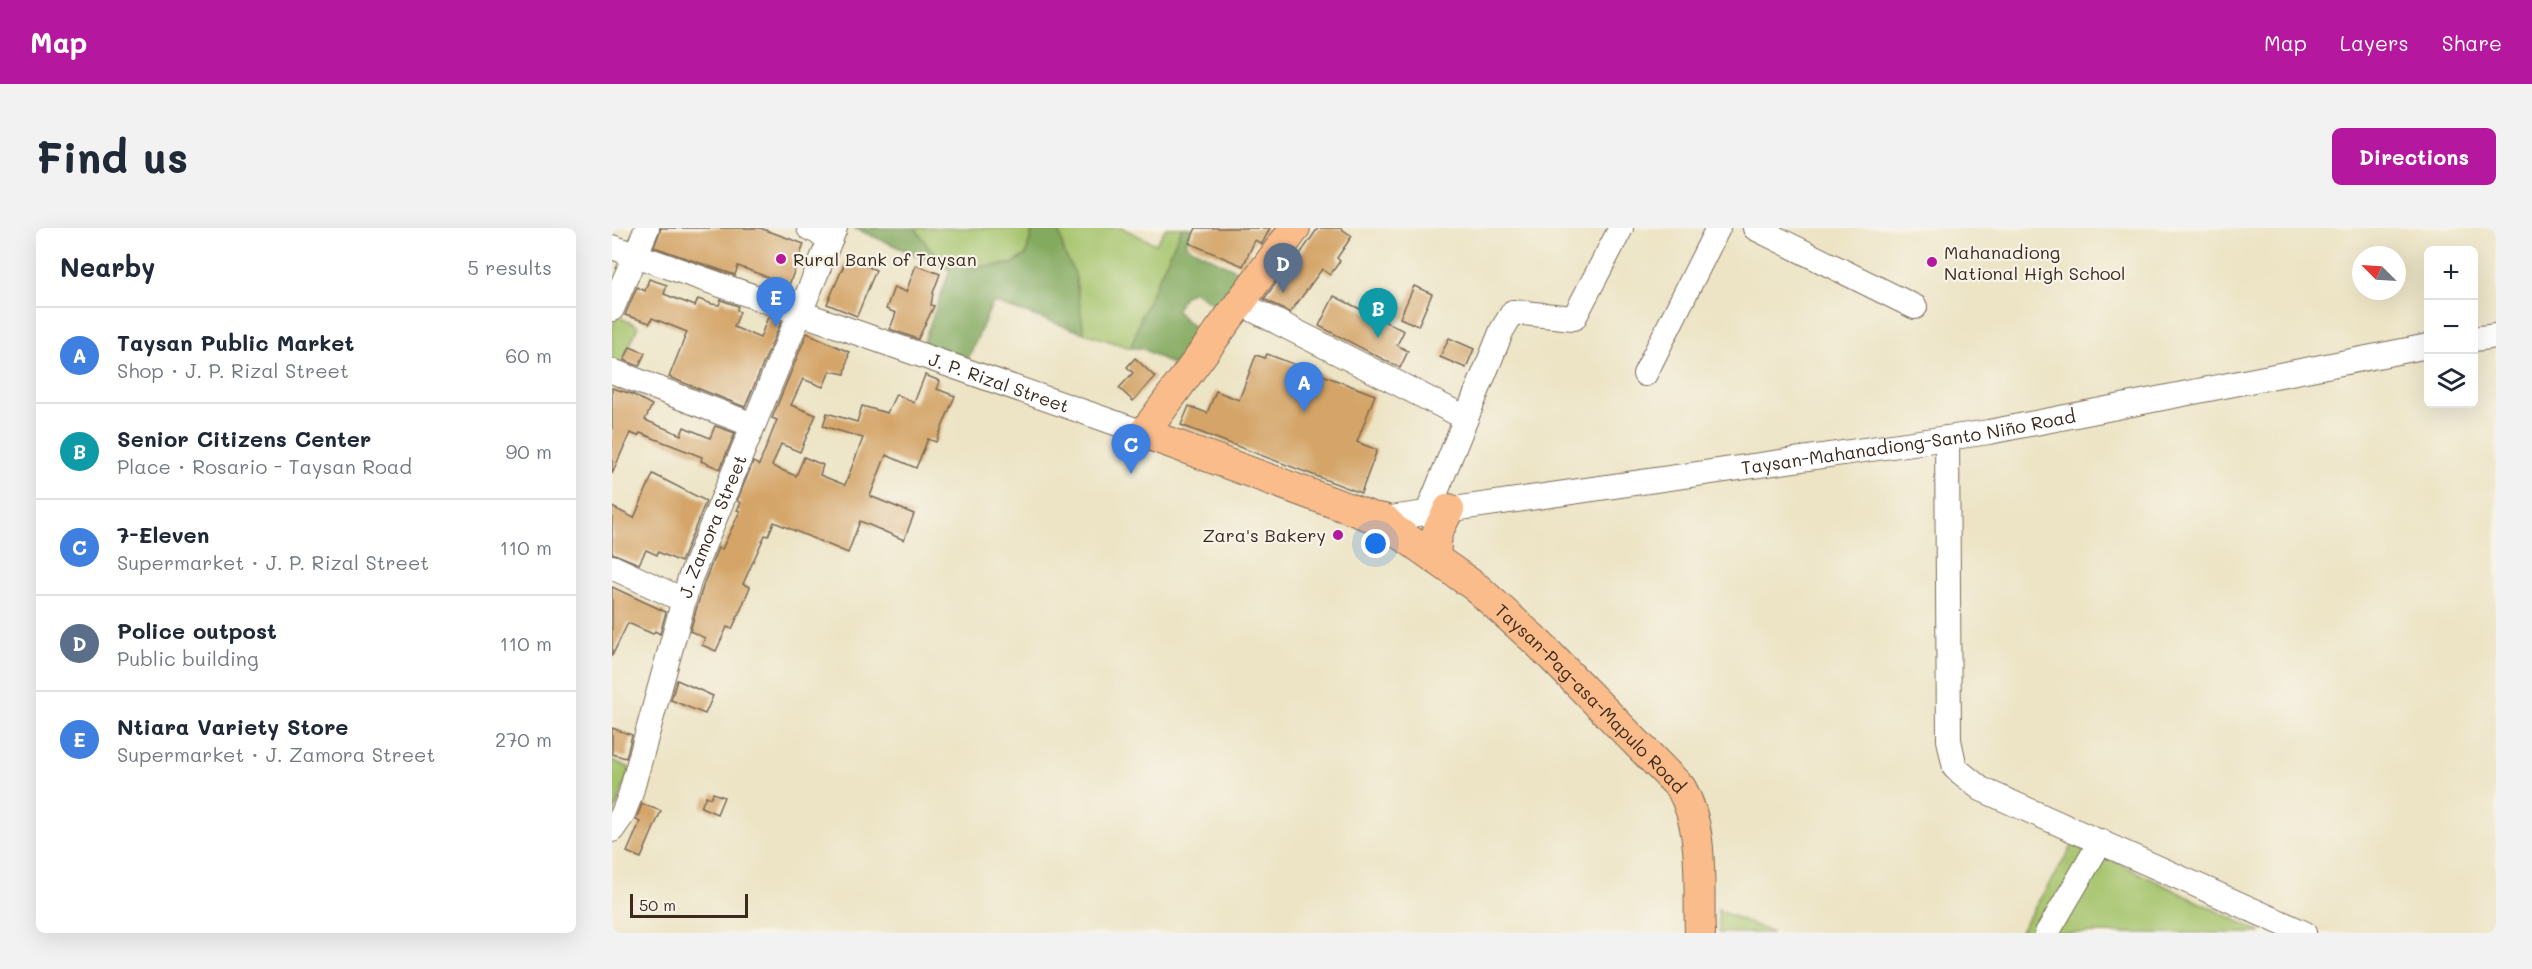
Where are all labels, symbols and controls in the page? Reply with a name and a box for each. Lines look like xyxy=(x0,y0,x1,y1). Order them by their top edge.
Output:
text: Map xyxy=(30,24,87,60)
text: Map xyxy=(2264,29,2307,56)
text: Layers xyxy=(2340,29,2409,56)
text: Share xyxy=(2442,29,2502,56)
button: Directions xyxy=(2332,128,2496,185)
text: Find us xyxy=(36,129,188,184)
place label: Mahanadiong National High School xyxy=(1944,240,2126,285)
pin: D xyxy=(1264,244,1302,293)
north arrow xyxy=(2352,246,2406,300)
map controls xyxy=(2424,246,2478,408)
button: + xyxy=(2424,246,2478,300)
place label: Rural Bank of Taysan xyxy=(793,247,977,271)
text: Nearby xyxy=(60,250,155,284)
marker: Rural Bank of Taysan xyxy=(774,252,788,266)
text: 5 results xyxy=(467,254,552,280)
marker: Mahanadiong National High School xyxy=(1925,255,1939,269)
pin: E xyxy=(756,278,796,327)
pin: B xyxy=(1358,288,1398,338)
button: − xyxy=(2424,300,2478,354)
text: Taysan Public Market xyxy=(117,328,354,357)
text: A xyxy=(73,342,86,368)
text: 60 m xyxy=(505,342,552,368)
street label: J. P. Rizal Street xyxy=(926,347,1072,418)
button: layers xyxy=(2424,354,2478,408)
text: Shop · J. P. Rizal Street xyxy=(117,357,349,383)
pin: A xyxy=(1284,362,1324,412)
street label: Taysan-Mahanadiong-Santo Niño Road xyxy=(1740,403,2077,479)
text: Senior Citizens Center xyxy=(117,424,371,453)
pin: C xyxy=(1112,424,1150,474)
text: B xyxy=(73,438,86,464)
text: 90 m xyxy=(506,438,552,464)
street label: J. Zamora Street xyxy=(673,451,752,601)
text: Place · Rosario - Taysan Road xyxy=(117,453,412,479)
text: 7-Eleven xyxy=(117,520,209,549)
place label: Zara's Bakery xyxy=(1202,523,1326,547)
marker: Zara's Bakery xyxy=(1331,528,1345,542)
your location xyxy=(1361,529,1390,558)
text: C xyxy=(72,534,87,560)
text: 110 m xyxy=(499,534,552,560)
text: Supermarket · J. P. Rizal Street xyxy=(117,549,429,575)
street label: Taysan-Pag-asa-Mapulo Road xyxy=(1490,598,1691,798)
text: Police outpost xyxy=(117,616,277,645)
text: D xyxy=(72,630,87,656)
text: 110 m xyxy=(499,630,552,656)
text: Public building xyxy=(117,645,259,671)
text: Ntiara Variety Store xyxy=(117,712,348,741)
text: E xyxy=(73,726,86,752)
text: 270 m xyxy=(495,726,552,752)
text: Supermarket · J. Zamora Street xyxy=(117,741,435,767)
scale bar xyxy=(630,891,748,918)
text: 50 m xyxy=(639,894,676,915)

